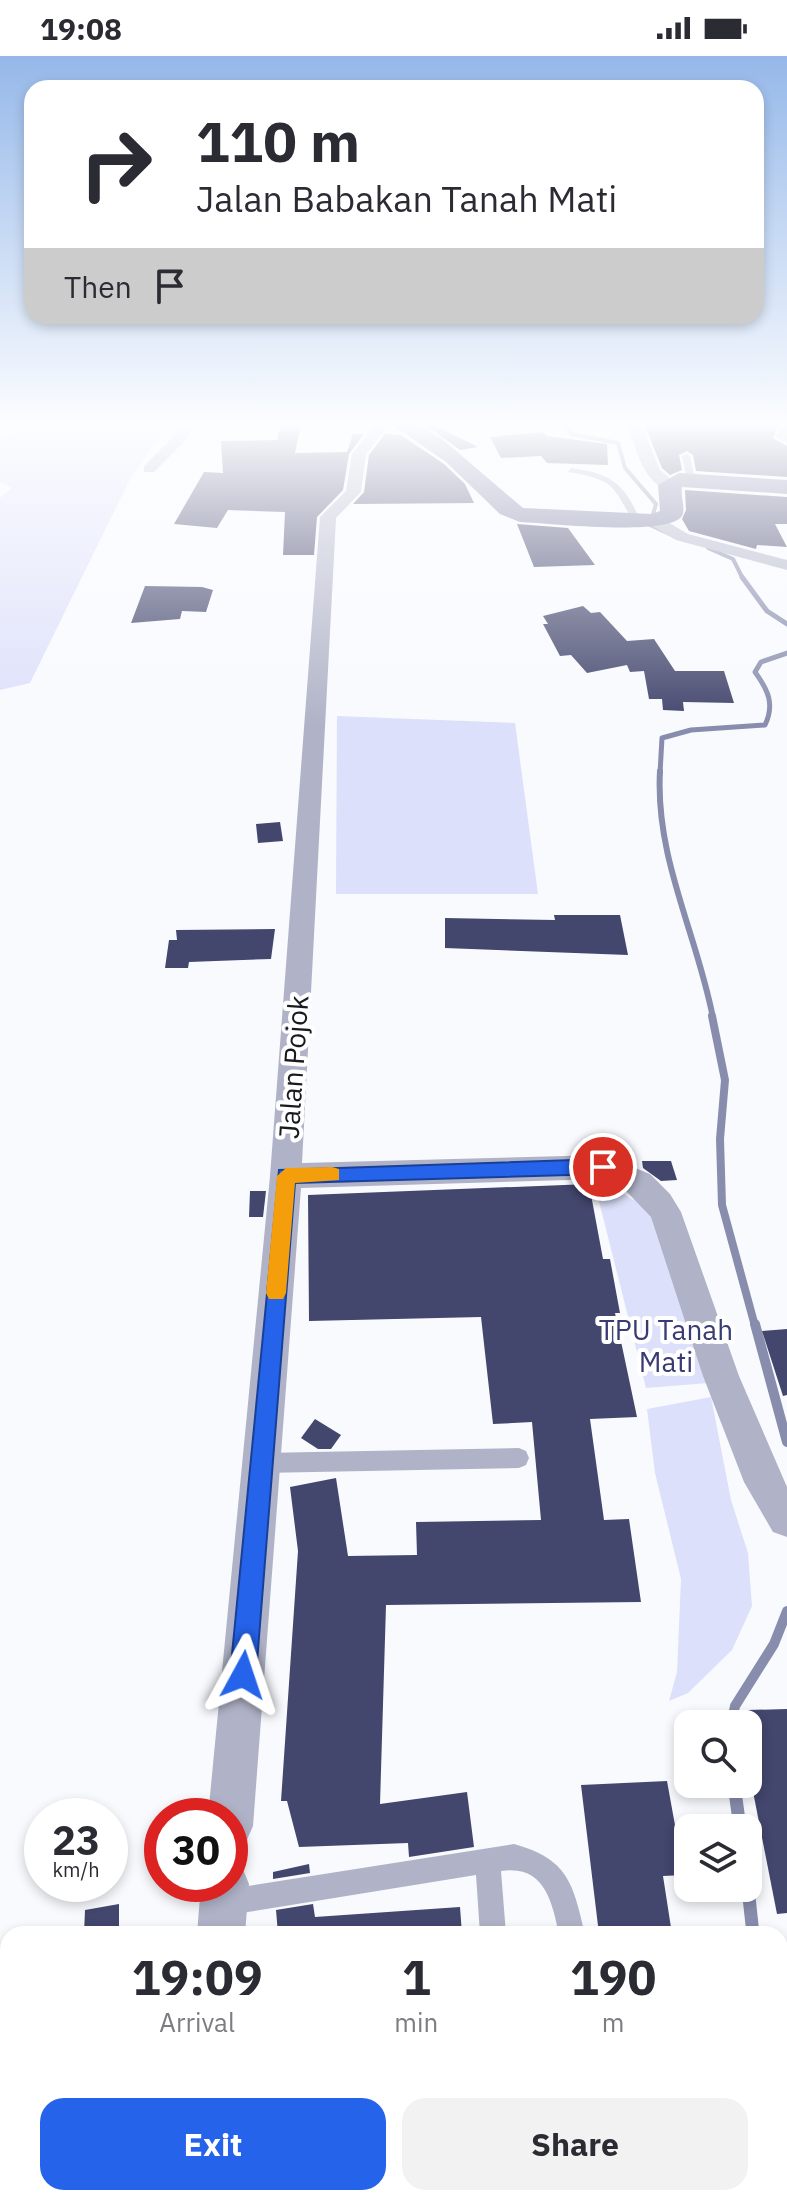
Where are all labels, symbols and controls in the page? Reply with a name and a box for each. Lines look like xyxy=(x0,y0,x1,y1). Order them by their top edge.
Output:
text: 19:08 xyxy=(40,9,122,48)
text: 110 m xyxy=(196,105,360,177)
icon: right xyxy=(64,112,168,216)
text: Jalan Babakan Tanah Mati xyxy=(196,175,617,222)
icon: arrive xyxy=(148,264,192,308)
text: Then xyxy=(64,267,132,306)
street label: Jalan Pojok xyxy=(270,994,316,1140)
pin xyxy=(569,1133,637,1201)
icon: arrive xyxy=(581,1145,625,1189)
park label: TPU Tanah Mati xyxy=(599,1311,733,1380)
position arrow xyxy=(201,1633,285,1717)
map controls xyxy=(674,1710,762,1902)
button: search xyxy=(674,1710,762,1798)
speed limit sign: 30 xyxy=(144,1798,248,1902)
text: 23 xyxy=(52,1814,100,1866)
button: layers xyxy=(674,1814,762,1902)
text: km/h xyxy=(52,1856,100,1883)
text: 19:09 xyxy=(132,1946,263,2008)
text: 1 xyxy=(402,1946,431,2008)
text: 190 xyxy=(570,1946,656,2008)
text: Arrival xyxy=(159,2005,235,2039)
text: min xyxy=(394,2005,438,2039)
text: m xyxy=(602,2005,624,2039)
button: Exit xyxy=(40,2098,386,2190)
button: Share xyxy=(402,2098,748,2190)

